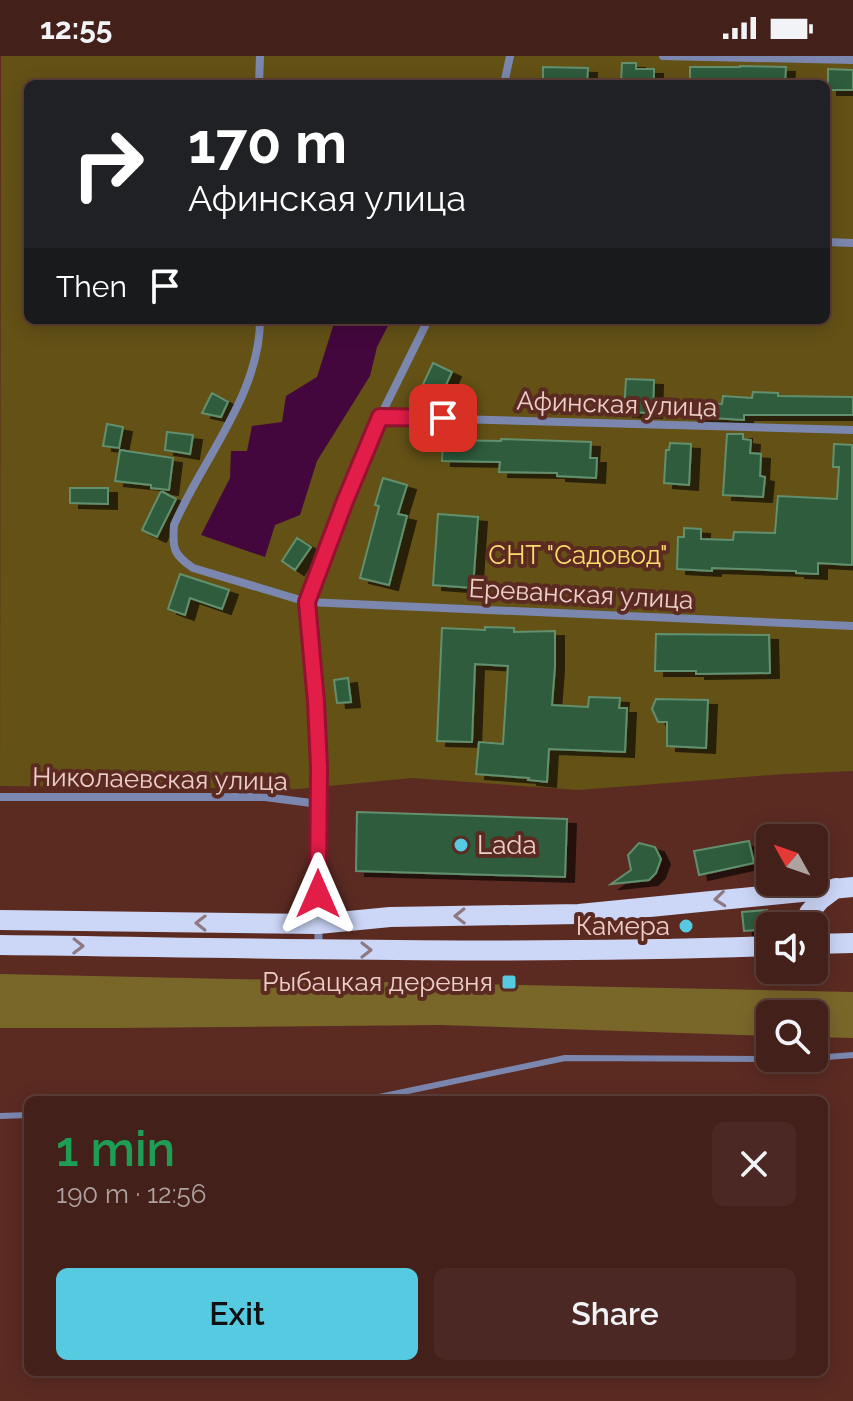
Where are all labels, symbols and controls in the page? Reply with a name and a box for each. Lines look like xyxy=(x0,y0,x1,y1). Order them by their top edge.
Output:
text: 12:55 xyxy=(40,11,112,46)
text: 170 m xyxy=(188,110,347,176)
icon: right xyxy=(56,112,160,216)
text: Афинская улица xyxy=(188,177,466,219)
icon: arrive xyxy=(143,264,187,308)
text: Then xyxy=(56,269,127,304)
pin xyxy=(409,384,477,452)
street label: Афинская улица xyxy=(516,386,718,422)
icon: arrive xyxy=(421,396,465,440)
park label: СНТ "Садовод" xyxy=(488,540,668,570)
street label: Ереванская улица xyxy=(468,573,694,615)
street label: Николаевская улица xyxy=(32,762,288,796)
north arrow xyxy=(756,824,828,896)
map controls xyxy=(756,824,828,1072)
place label: Lada xyxy=(477,830,537,860)
marker: Lada xyxy=(452,836,470,854)
position arrow xyxy=(276,852,360,936)
one-way arrow xyxy=(713,891,726,908)
one-way arrow xyxy=(453,907,466,924)
place label: Камера xyxy=(576,911,670,941)
button: sound xyxy=(756,912,828,984)
one-way arrow xyxy=(194,914,207,932)
marker: Камера xyxy=(677,917,695,935)
one-way arrow xyxy=(72,937,85,955)
one-way arrow xyxy=(360,941,373,959)
place label: Рыбацкая деревня xyxy=(262,967,493,997)
marker: Рыбацкая деревня xyxy=(500,973,518,991)
button: search xyxy=(756,1000,828,1072)
text: 1 min xyxy=(56,1121,175,1177)
button: close xyxy=(712,1122,796,1206)
text: 190 m · 12:56 xyxy=(56,1179,206,1209)
button: Exit xyxy=(56,1268,418,1360)
button: Share xyxy=(434,1268,796,1360)

